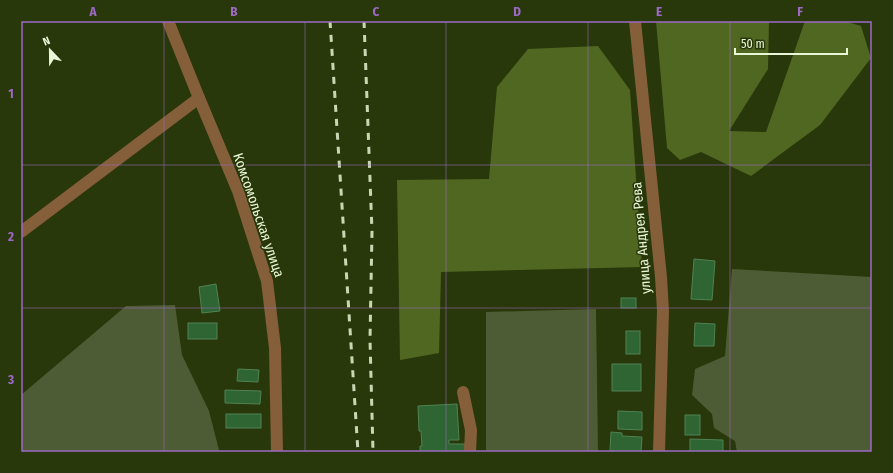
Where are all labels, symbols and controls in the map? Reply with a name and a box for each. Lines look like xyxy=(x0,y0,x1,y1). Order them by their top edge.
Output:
text: A xyxy=(88,4,97,19)
text: B xyxy=(230,4,238,19)
text: C xyxy=(373,4,380,19)
text: D xyxy=(513,4,521,19)
text: E xyxy=(656,4,662,19)
text: F xyxy=(797,4,803,19)
north arrow xyxy=(30,30,70,70)
scale bar xyxy=(735,30,847,56)
text: N xyxy=(41,34,52,48)
text: 50 m xyxy=(741,37,765,51)
text: 1 xyxy=(8,86,14,101)
street label: Комсомольская улица xyxy=(229,151,288,280)
street label: улица Андрея Рева xyxy=(628,181,655,295)
text: 2 xyxy=(7,229,14,244)
text: 3 xyxy=(7,372,14,387)

